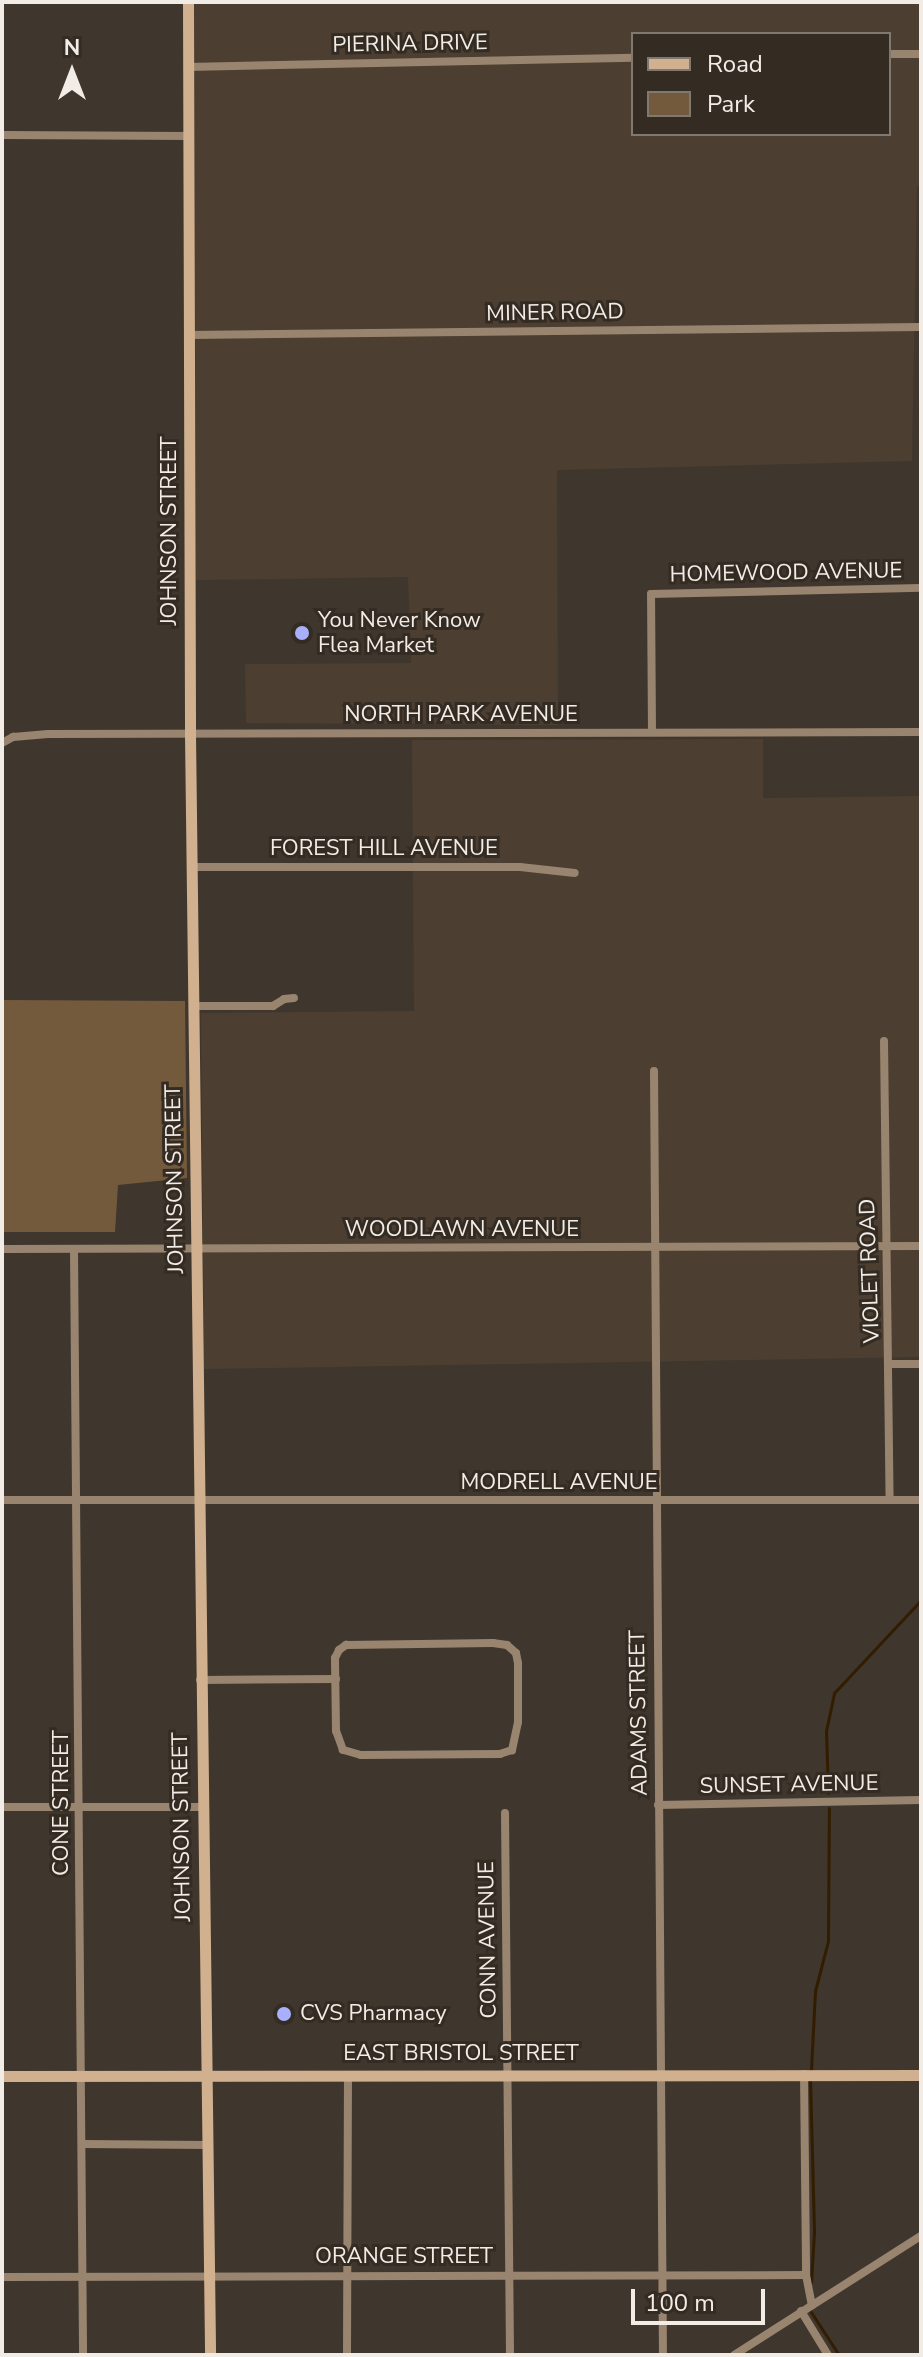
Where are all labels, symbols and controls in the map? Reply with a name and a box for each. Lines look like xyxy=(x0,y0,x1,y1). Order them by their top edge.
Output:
street label: PIERINA DRIVE xyxy=(332,29,488,59)
north arrow xyxy=(32,32,112,112)
legend xyxy=(631,32,891,136)
text: N xyxy=(64,33,80,63)
text: Road xyxy=(707,48,763,80)
text: Park xyxy=(707,88,755,120)
street label: MINER ROAD xyxy=(486,299,624,327)
street label: JOHNSON STREET xyxy=(157,436,183,626)
street label: HOMEWOOD AVENUE xyxy=(669,558,903,588)
place label: You Never Know Flea Market xyxy=(318,607,481,658)
marker: You Never Know Flea Market xyxy=(293,624,311,642)
street label: NORTH PARK AVENUE xyxy=(344,702,578,728)
street label: FOREST HILL AVENUE xyxy=(270,836,498,862)
street label: JOHNSON STREET xyxy=(160,1084,190,1274)
street label: VIOLET ROAD xyxy=(854,1198,886,1344)
street label: WOODLAWN AVENUE xyxy=(345,1217,579,1243)
street label: MODRELL AVENUE xyxy=(460,1470,658,1496)
street label: ADAMS STREET xyxy=(624,1630,654,1796)
street label: CONE STREET xyxy=(49,1730,75,1876)
street label: JOHNSON STREET xyxy=(167,1732,197,1922)
street label: SUNSET AVENUE xyxy=(699,1770,879,1800)
street label: CONN AVENUE xyxy=(473,1861,503,2019)
place label: CVS Pharmacy xyxy=(300,2001,447,2027)
marker: CVS Pharmacy xyxy=(275,2005,293,2023)
street label: EAST BRISTOL STREET xyxy=(343,2041,579,2067)
street label: ORANGE STREET xyxy=(315,2244,493,2270)
scale bar xyxy=(635,2273,769,2323)
text: 100 m xyxy=(645,2287,715,2319)

